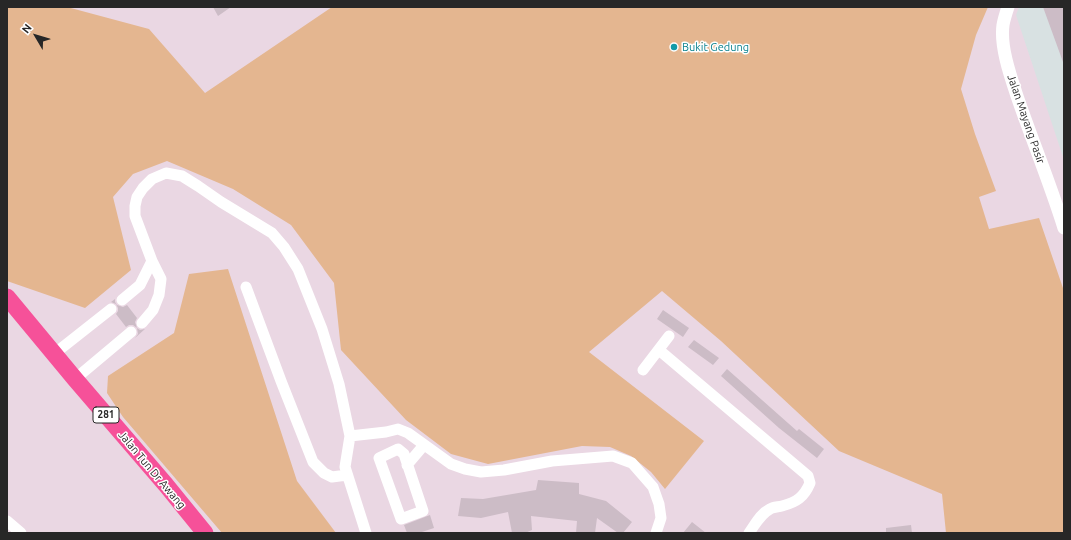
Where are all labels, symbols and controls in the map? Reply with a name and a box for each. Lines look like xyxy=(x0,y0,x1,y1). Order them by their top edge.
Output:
north arrow xyxy=(16,16,56,56)
text: N xyxy=(19,22,34,36)
place label: Bukit Gedung xyxy=(682,40,749,54)
marker: Bukit Gedung xyxy=(669,42,679,52)
street label: Jalan Mayang Pasir xyxy=(1005,73,1047,165)
road number: 281 xyxy=(93,407,119,423)
street label: Jalan Tun Dr Awang xyxy=(116,428,188,512)

